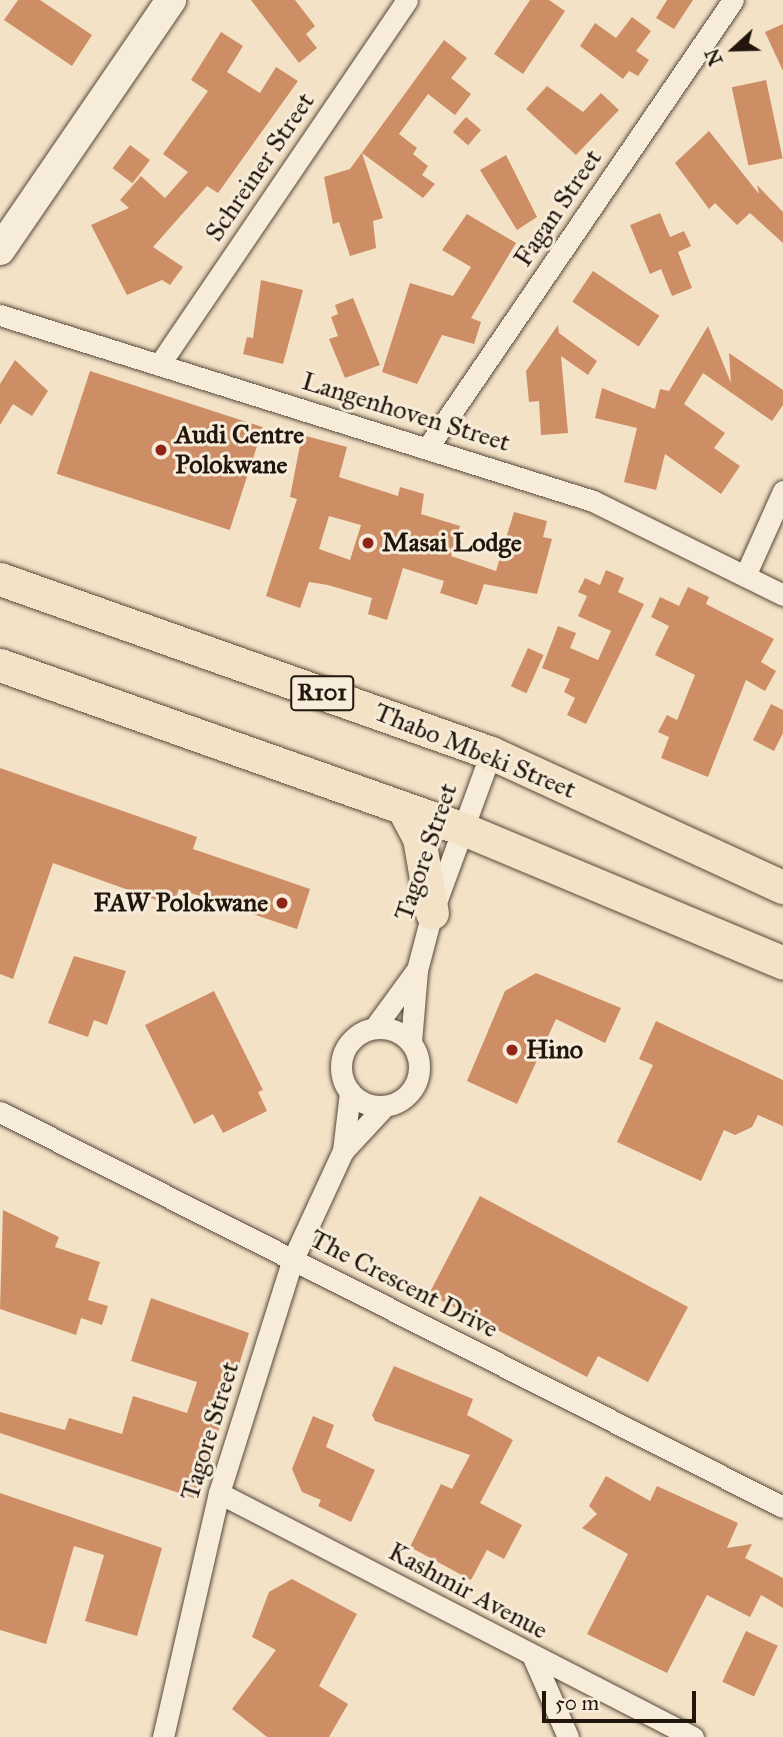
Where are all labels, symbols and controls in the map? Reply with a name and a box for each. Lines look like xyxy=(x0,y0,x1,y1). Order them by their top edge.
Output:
north arrow xyxy=(699,14,769,84)
text: N xyxy=(700,45,728,69)
street label: Schreiner Street xyxy=(199,87,321,247)
street label: Fagan Street xyxy=(507,143,609,273)
street label: Langenhoven Street xyxy=(298,366,514,458)
place label: Audi Centre Polokwane xyxy=(175,419,304,480)
marker: Audi Centre Polokwane xyxy=(153,442,169,458)
place label: Masai Lodge xyxy=(382,527,522,559)
marker: Masai Lodge xyxy=(360,535,376,551)
road number: R101 xyxy=(289,672,355,714)
street label: Thabo Mbeki Street xyxy=(370,696,580,806)
street label: Tagore Street xyxy=(388,779,464,925)
place label: FAW Polokwane xyxy=(93,887,268,919)
marker: FAW Polokwane xyxy=(274,895,290,911)
place label: Hino xyxy=(526,1034,583,1066)
marker: Hino xyxy=(504,1042,520,1058)
street label: The Crescent Drive xyxy=(305,1223,503,1345)
street label: Tagore Street xyxy=(174,1358,246,1504)
street label: Kashmir Avenue xyxy=(383,1536,553,1646)
scale bar xyxy=(545,1678,699,1722)
text: 50 m xyxy=(555,1690,599,1716)

